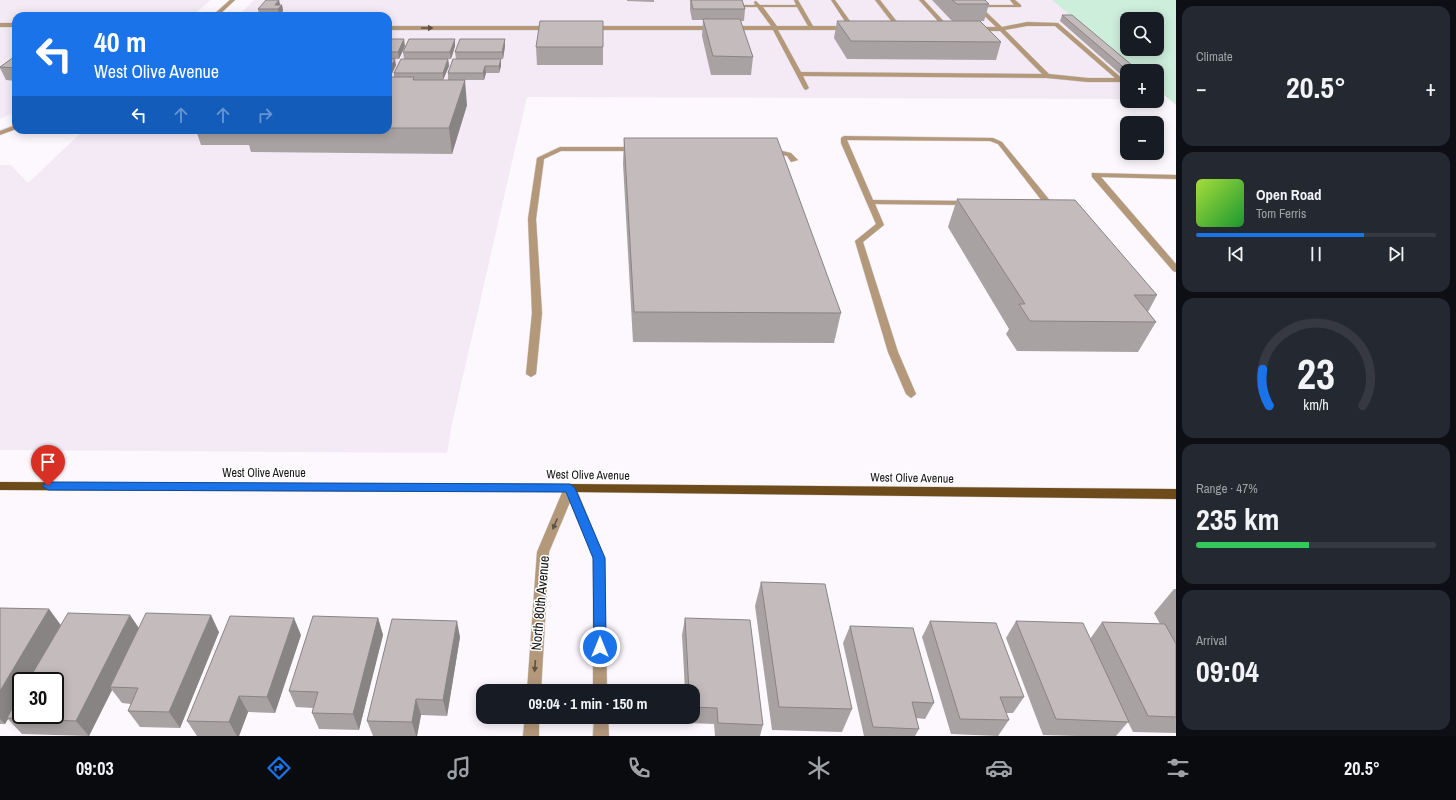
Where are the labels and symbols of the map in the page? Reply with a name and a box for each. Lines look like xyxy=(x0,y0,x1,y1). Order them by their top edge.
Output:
one-way arrow xyxy=(421,25,434,31)
pin xyxy=(31,445,65,486)
street label: West Olive Avenue xyxy=(222,465,306,481)
street label: West Olive Avenue xyxy=(546,466,630,484)
street label: West Olive Avenue xyxy=(870,469,954,487)
one-way arrow xyxy=(551,519,557,531)
street label: North 80th Avenue xyxy=(527,555,553,651)
position arrow xyxy=(579,626,621,668)
one-way arrow xyxy=(532,660,539,672)
speed limit sign: 30 xyxy=(12,672,64,724)

